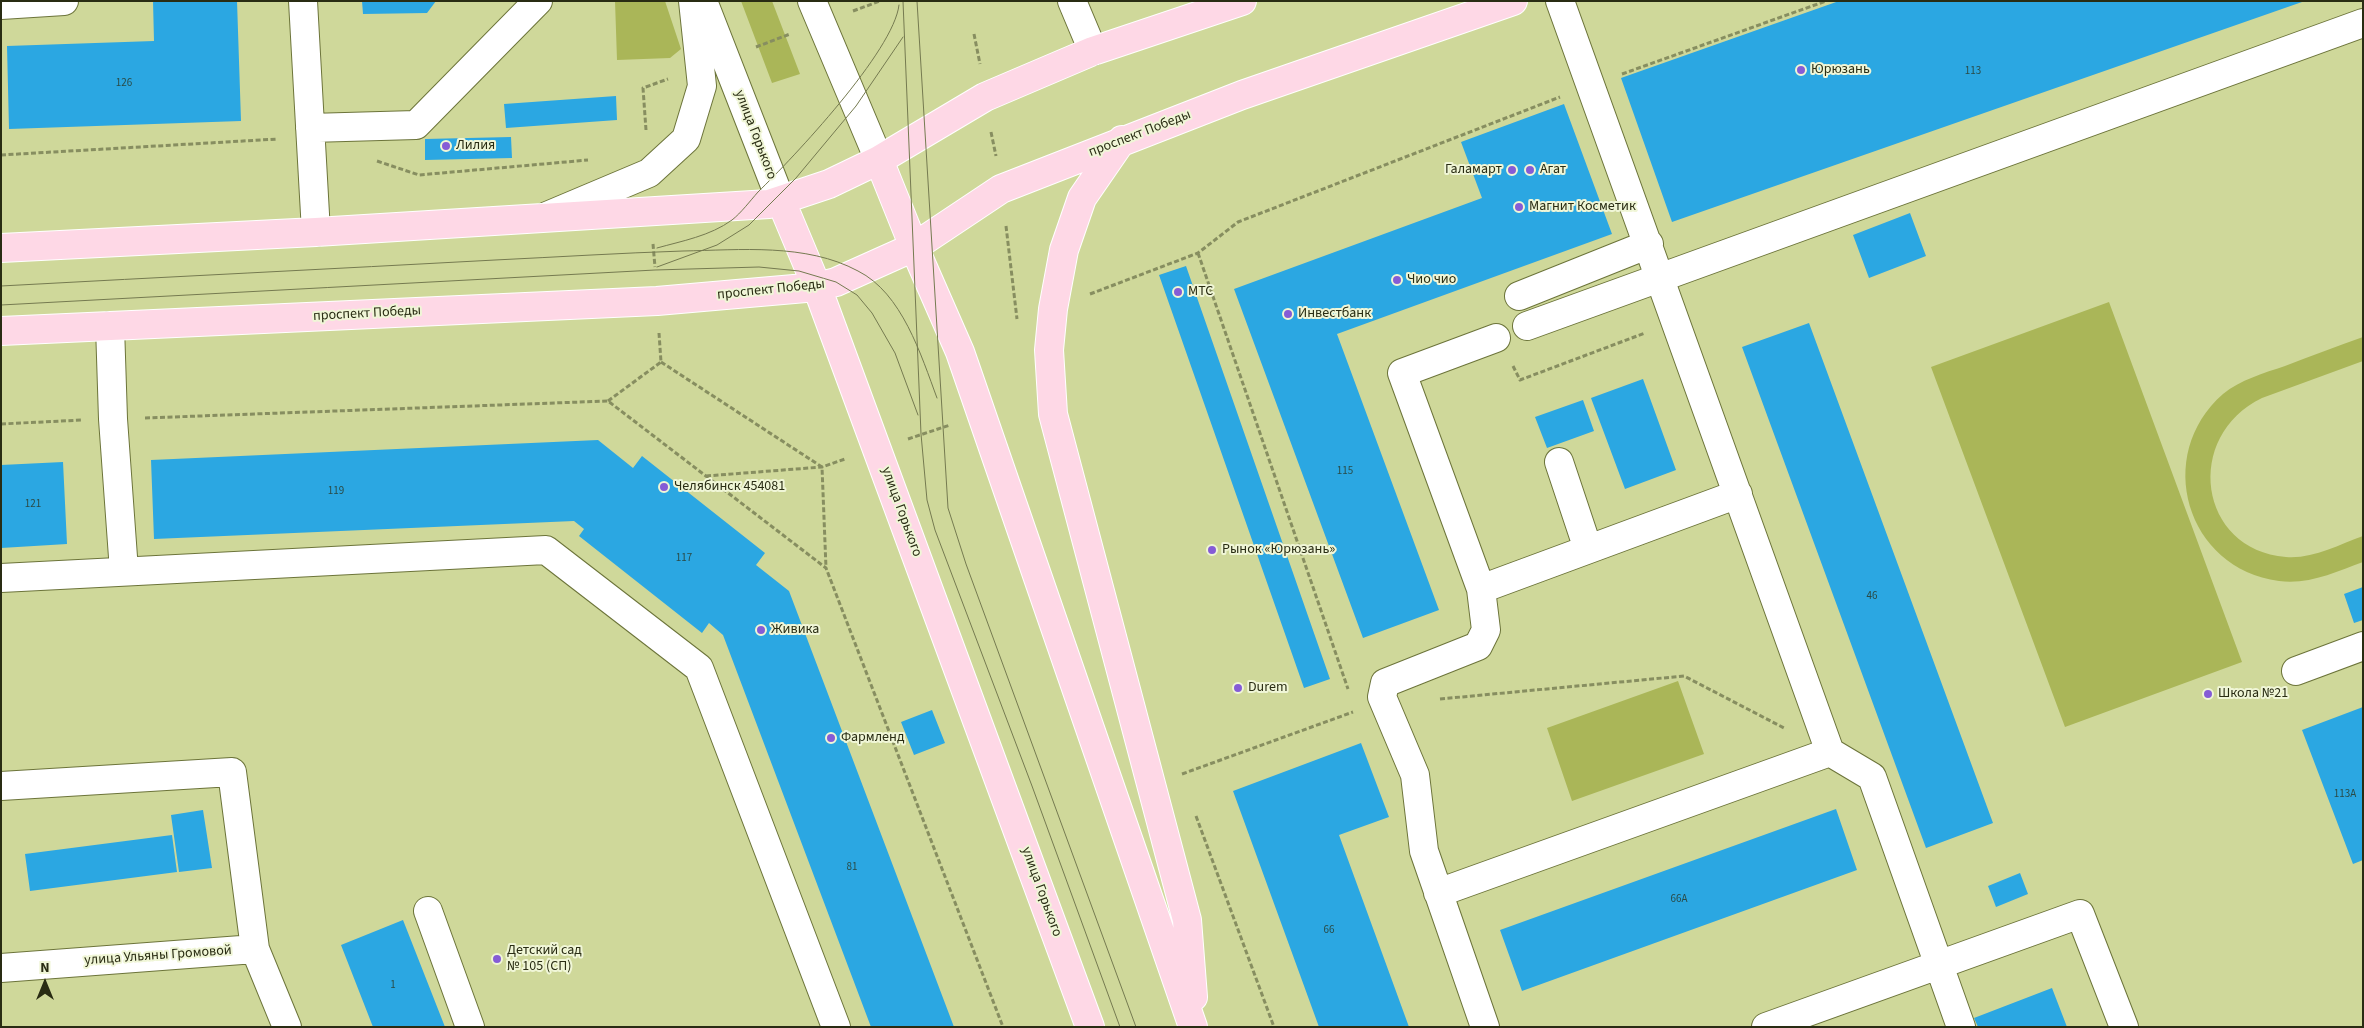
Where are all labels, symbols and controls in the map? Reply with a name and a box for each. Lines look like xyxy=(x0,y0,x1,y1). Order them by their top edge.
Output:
place label: Юрюзань xyxy=(1811,62,1870,78)
marker: Юрюзань xyxy=(1795,64,1807,76)
house number: 113 xyxy=(1965,65,1981,79)
house number: 126 xyxy=(116,77,132,91)
street label: улица Горького xyxy=(730,88,780,182)
street label: проспект Победы xyxy=(1086,107,1194,161)
place label: Лилия xyxy=(456,138,495,154)
marker: Лилия xyxy=(440,140,452,152)
place label: Галамарт xyxy=(1445,162,1502,178)
place label: Агат xyxy=(1540,162,1566,178)
marker: Галамарт xyxy=(1506,164,1518,176)
marker: Агат xyxy=(1524,164,1536,176)
place label: Магнит Косметик xyxy=(1529,199,1636,215)
marker: Магнит Косметик xyxy=(1513,201,1525,213)
place label: Чио чио xyxy=(1407,272,1456,288)
marker: Чио чио xyxy=(1391,274,1403,286)
street label: проспект Победы xyxy=(716,276,826,304)
place label: МТС xyxy=(1188,284,1213,300)
marker: МТС xyxy=(1172,286,1184,298)
street label: проспект Победы xyxy=(313,303,421,325)
place label: Инвестбанк xyxy=(1298,306,1371,322)
marker: Инвестбанк xyxy=(1282,308,1294,320)
street label: улица Горького xyxy=(877,465,925,559)
house number: 115 xyxy=(1337,465,1353,479)
place label: Челябинск 454081 xyxy=(674,479,785,495)
marker: Челябинск 454081 xyxy=(658,481,670,493)
house number: 119 xyxy=(328,485,344,499)
house number: 121 xyxy=(25,498,41,512)
place label: Рынок «Юрюзань» xyxy=(1222,542,1335,558)
marker: Рынок «Юрюзань» xyxy=(1206,544,1218,556)
house number: 117 xyxy=(676,552,692,566)
house number: 46 xyxy=(1867,590,1877,604)
place label: Живика xyxy=(771,622,819,638)
marker: Живика xyxy=(755,624,767,636)
place label: Durem xyxy=(1248,680,1287,696)
marker: Durem xyxy=(1232,682,1244,694)
place label: Школа №21 xyxy=(2218,686,2288,702)
marker: Школа №21 xyxy=(2202,688,2214,700)
place label: Фармленд xyxy=(841,730,904,746)
marker: Фармленд xyxy=(825,732,837,744)
house number: 113А xyxy=(2334,788,2356,802)
street label: улица Горького xyxy=(1017,845,1065,939)
house number: 81 xyxy=(847,861,857,875)
house number: 66А xyxy=(1671,893,1687,907)
house number: 66 xyxy=(1324,924,1334,938)
street label: улица Ульяны Громовой xyxy=(84,942,232,970)
place label: Детский сад № 105 (СП) xyxy=(507,943,582,976)
marker: Детский сад № 105 (СП) xyxy=(491,953,503,965)
north arrow xyxy=(20,958,70,1008)
text: N xyxy=(40,958,50,978)
house number: 1 xyxy=(390,979,396,993)

